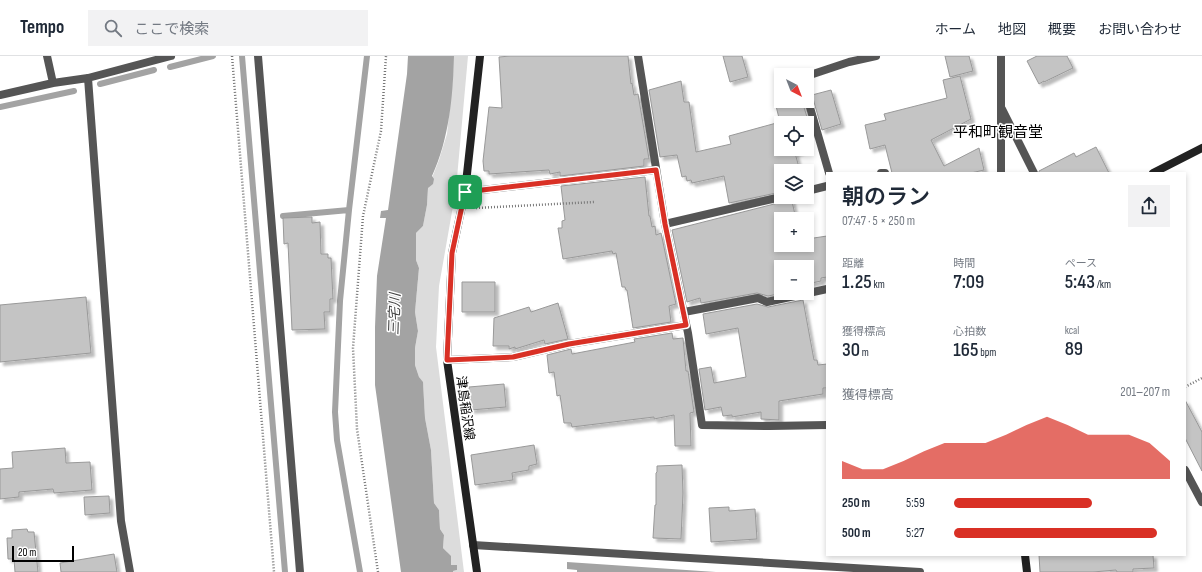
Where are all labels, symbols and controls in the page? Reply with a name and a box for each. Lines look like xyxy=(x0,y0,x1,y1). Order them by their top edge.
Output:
search box xyxy=(88,10,368,46)
text: Tempo xyxy=(20,16,64,39)
icon: search xyxy=(102,17,124,39)
text: ここで検索 xyxy=(134,20,209,39)
text: ホーム xyxy=(934,21,976,38)
text: 地図 xyxy=(998,21,1026,38)
text: 概要 xyxy=(1048,21,1076,38)
text: お問い合わせ xyxy=(1098,21,1182,38)
north arrow xyxy=(774,68,814,108)
map controls xyxy=(774,68,814,300)
button: locate xyxy=(774,116,814,156)
district label: 平和町観音堂 xyxy=(953,123,1043,142)
button: layers xyxy=(774,164,814,204)
pin xyxy=(448,175,482,209)
icon: arrive xyxy=(454,181,476,203)
text: 朝のラン xyxy=(842,184,930,211)
button: share xyxy=(1128,185,1170,227)
button: + xyxy=(774,212,814,252)
text: 07:47 · 5 × 250 m xyxy=(842,213,915,229)
text: 距離 xyxy=(842,257,864,270)
text: 時間 xyxy=(953,257,975,270)
text: ペース xyxy=(1065,257,1097,270)
button: − xyxy=(774,260,814,300)
text: 1.25 xyxy=(842,270,872,294)
text: 7:09 xyxy=(953,270,984,294)
text: 5:43 xyxy=(1065,270,1095,294)
text: km xyxy=(872,278,885,291)
text: /km xyxy=(1095,278,1111,291)
water label: 三宅川 xyxy=(385,291,404,335)
text: kcal xyxy=(1065,324,1079,337)
text: 獲得標高 xyxy=(842,325,886,338)
text: 心拍数 xyxy=(953,325,986,338)
text: 89 xyxy=(1065,337,1083,361)
text: 30 xyxy=(842,338,860,362)
text: 165 xyxy=(953,338,978,362)
text: m xyxy=(860,346,869,359)
text: bpm xyxy=(978,346,996,359)
street label: 津島稲沢線 xyxy=(453,375,477,441)
text: 201–207 m xyxy=(1120,384,1170,400)
text: 獲得標高 xyxy=(842,387,894,403)
text: 250 m xyxy=(842,495,870,511)
text: 5:59 xyxy=(906,495,925,511)
text: 500 m xyxy=(842,525,871,541)
text: 5:27 xyxy=(906,525,924,541)
scale bar xyxy=(12,544,74,563)
text: 20 m xyxy=(18,546,36,559)

